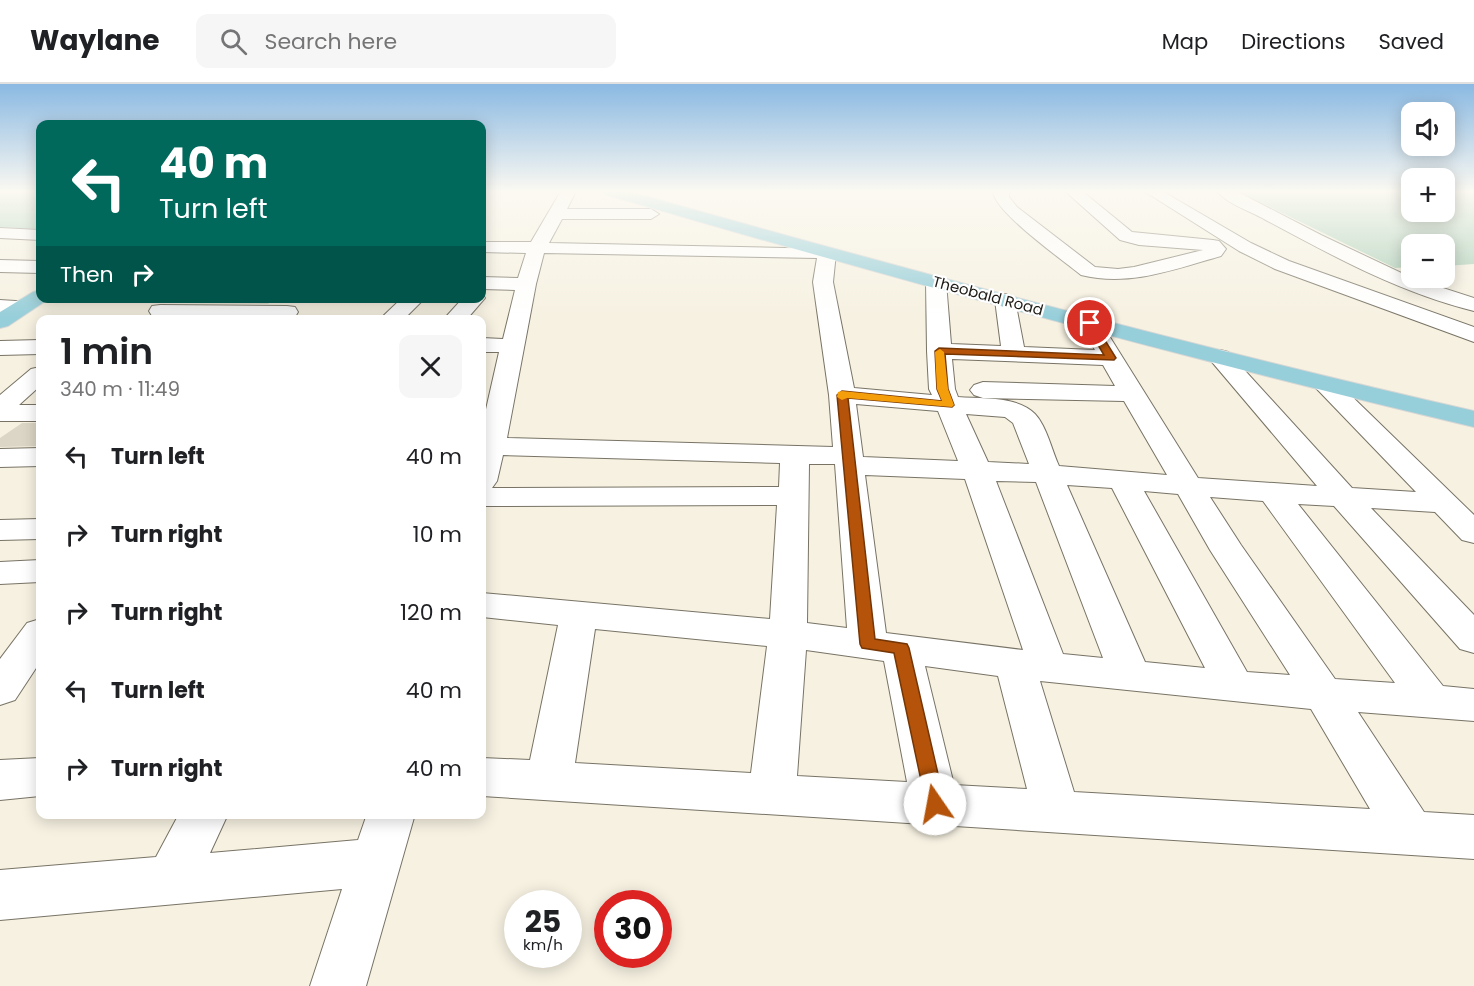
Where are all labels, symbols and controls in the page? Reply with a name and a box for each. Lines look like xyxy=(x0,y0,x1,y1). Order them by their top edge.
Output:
search box xyxy=(196,14,616,68)
text: Waylane xyxy=(30,21,160,60)
icon: search xyxy=(217,25,250,58)
text: Search here xyxy=(265,26,397,57)
text: Map xyxy=(1162,27,1208,56)
text: Directions xyxy=(1241,27,1345,56)
text: Saved xyxy=(1378,27,1444,56)
map controls xyxy=(1401,102,1455,288)
button: sound xyxy=(1401,102,1455,156)
text: 40 m xyxy=(159,134,268,193)
icon: left xyxy=(60,144,138,222)
button: + xyxy=(1401,168,1455,222)
text: Turn left xyxy=(159,190,268,227)
button: − xyxy=(1401,234,1455,288)
icon: right xyxy=(126,258,159,291)
text: Then xyxy=(60,259,114,290)
street label: Theobald Road xyxy=(930,271,1046,320)
pin xyxy=(1064,297,1115,348)
icon: arrive xyxy=(1073,306,1106,339)
text: 1 min xyxy=(60,326,153,377)
button: close xyxy=(399,335,462,398)
text: 340 m · 11:49 xyxy=(60,375,180,403)
icon: left xyxy=(60,440,93,473)
text: Turn left xyxy=(111,441,205,472)
text: 40 m xyxy=(406,441,462,472)
icon: right xyxy=(60,518,93,551)
text: Turn right xyxy=(111,519,222,550)
text: 10 m xyxy=(413,519,462,550)
icon: right xyxy=(60,596,93,629)
text: Turn right xyxy=(111,597,222,628)
text: 120 m xyxy=(400,597,462,628)
icon: left xyxy=(60,674,93,707)
text: Turn left xyxy=(111,675,205,706)
text: 40 m xyxy=(406,675,462,706)
icon: right xyxy=(60,752,93,785)
text: Turn right xyxy=(111,753,222,784)
text: 40 m xyxy=(406,753,462,784)
position arrow xyxy=(903,772,967,836)
speed limit sign: 30 xyxy=(594,890,672,968)
text: 25 xyxy=(525,900,561,943)
text: km/h xyxy=(523,934,563,955)

